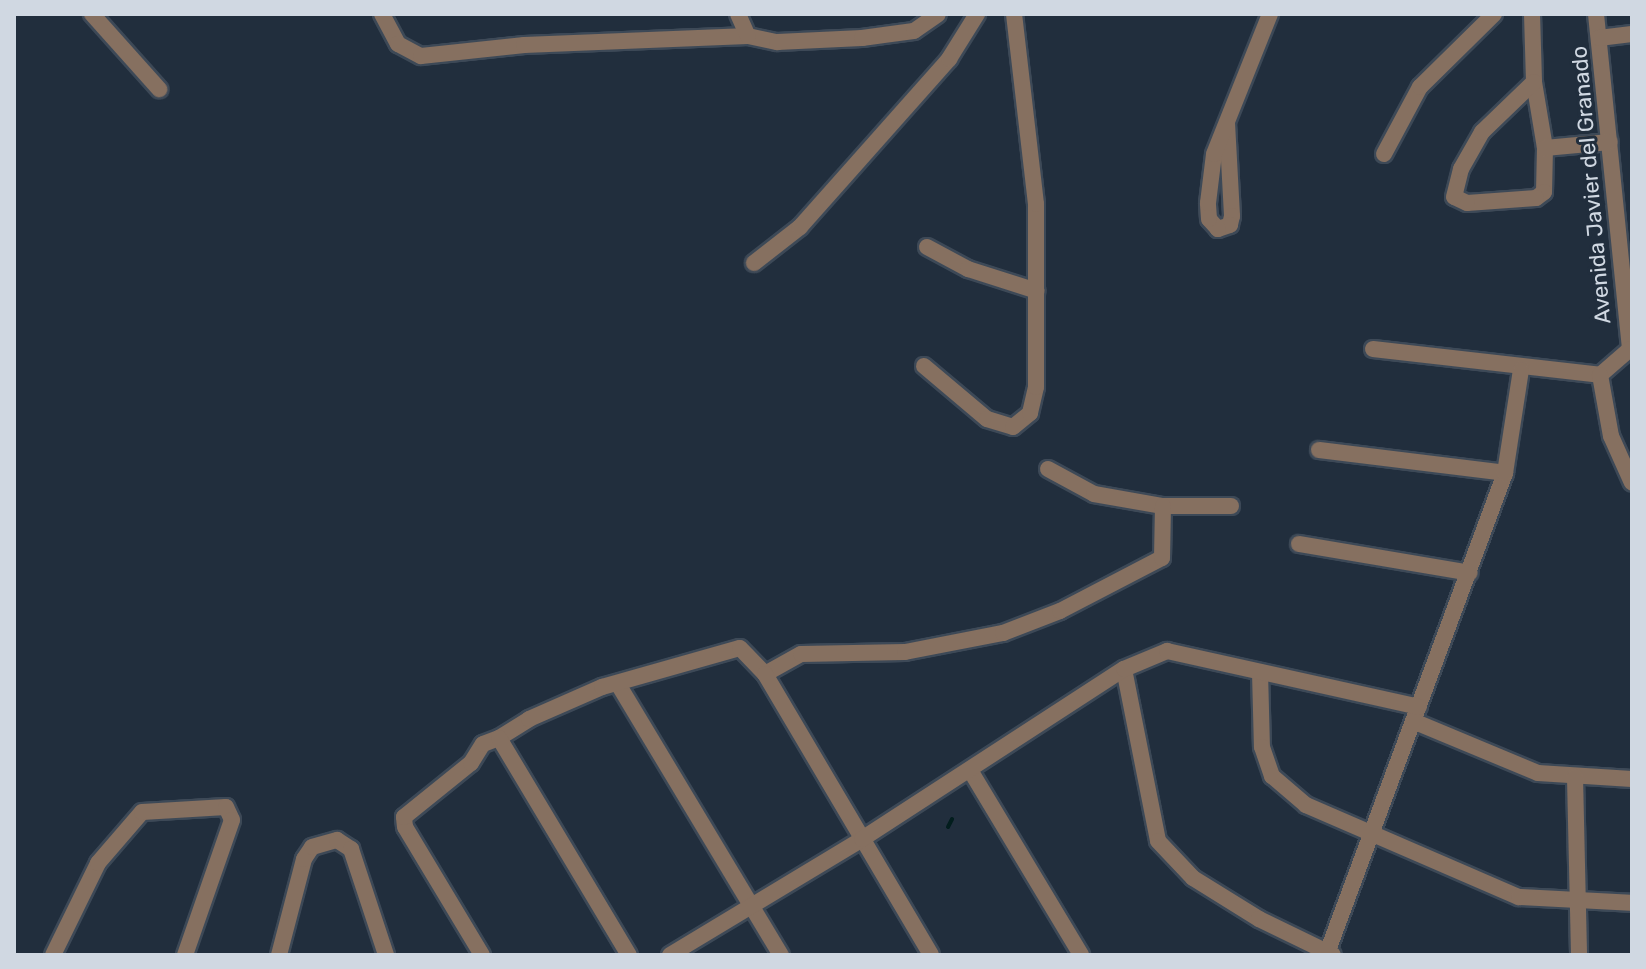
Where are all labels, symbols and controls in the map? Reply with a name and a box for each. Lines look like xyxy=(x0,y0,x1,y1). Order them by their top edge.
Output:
street label: Avenida Javier del Granado xyxy=(1566,45,1616,325)

